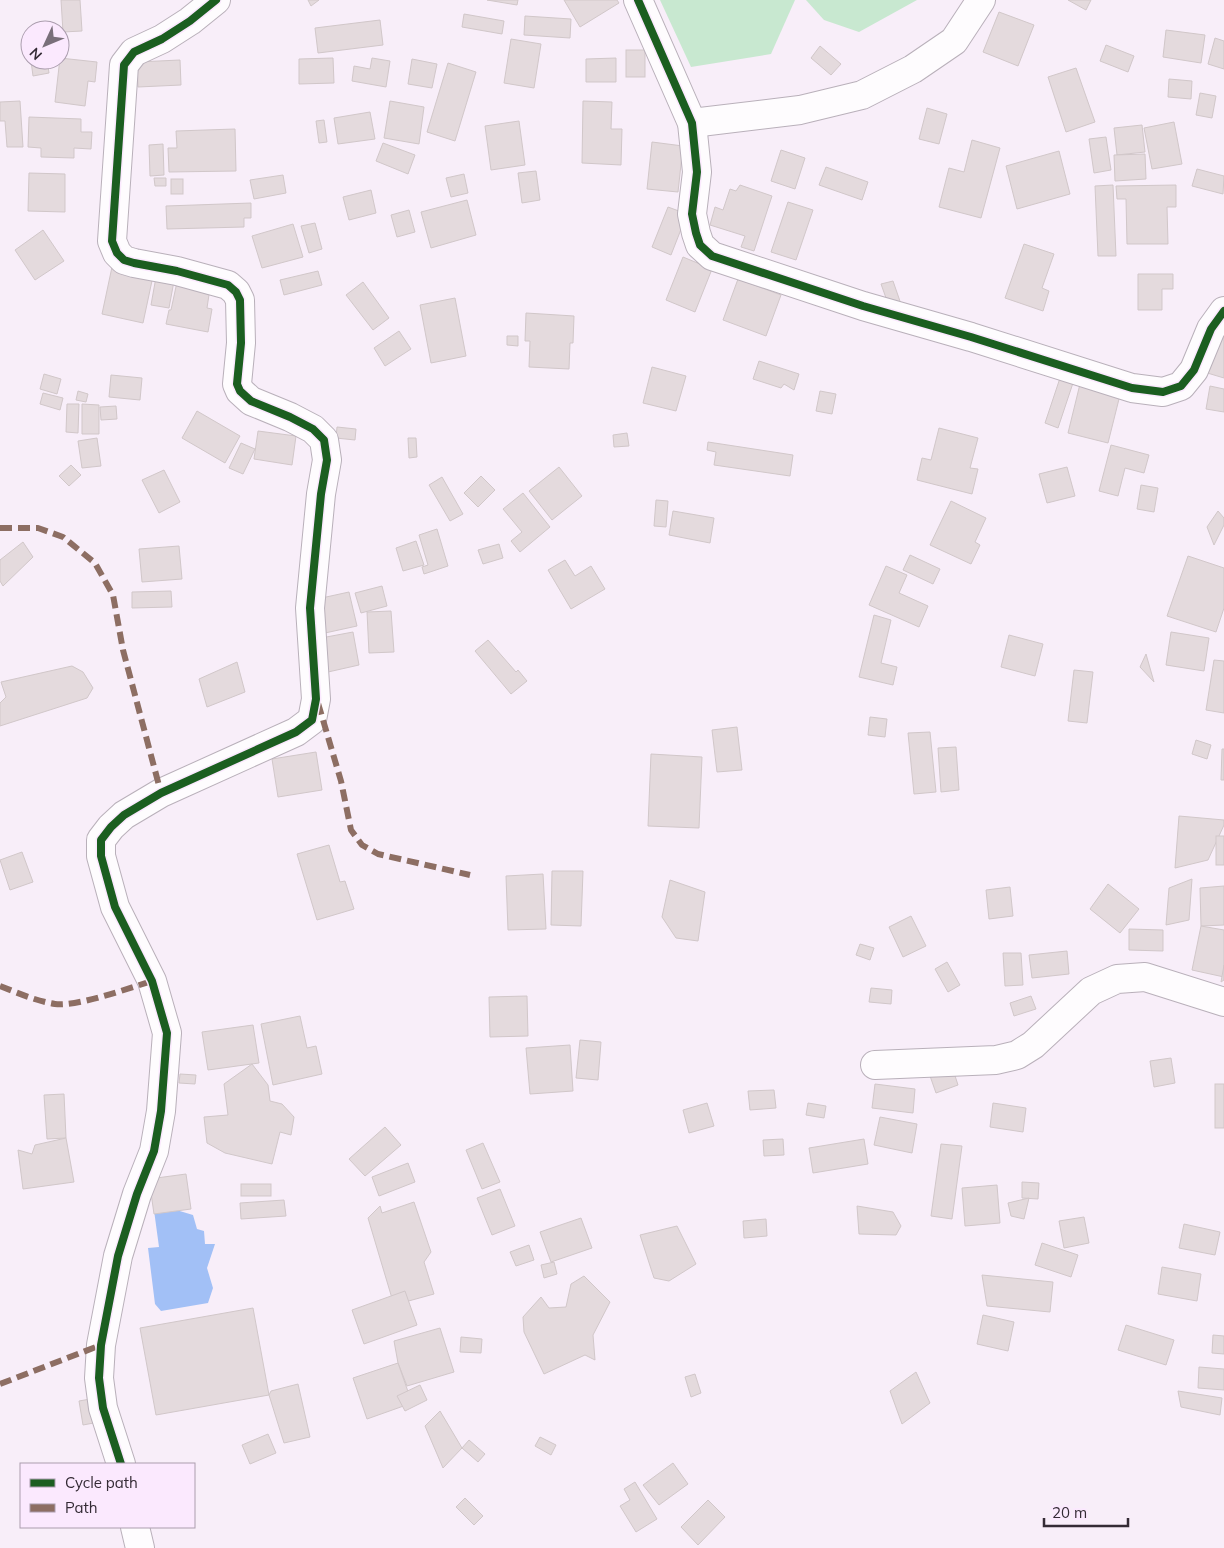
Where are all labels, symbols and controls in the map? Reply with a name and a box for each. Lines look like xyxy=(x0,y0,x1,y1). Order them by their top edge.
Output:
north arrow xyxy=(20,20,70,70)
text: N xyxy=(26,44,46,64)
legend xyxy=(20,1463,195,1528)
text: Cycle path xyxy=(65,1473,138,1492)
scale bar xyxy=(1044,1496,1128,1528)
text: Path xyxy=(65,1498,97,1517)
text: 20 m xyxy=(1052,1503,1087,1522)

